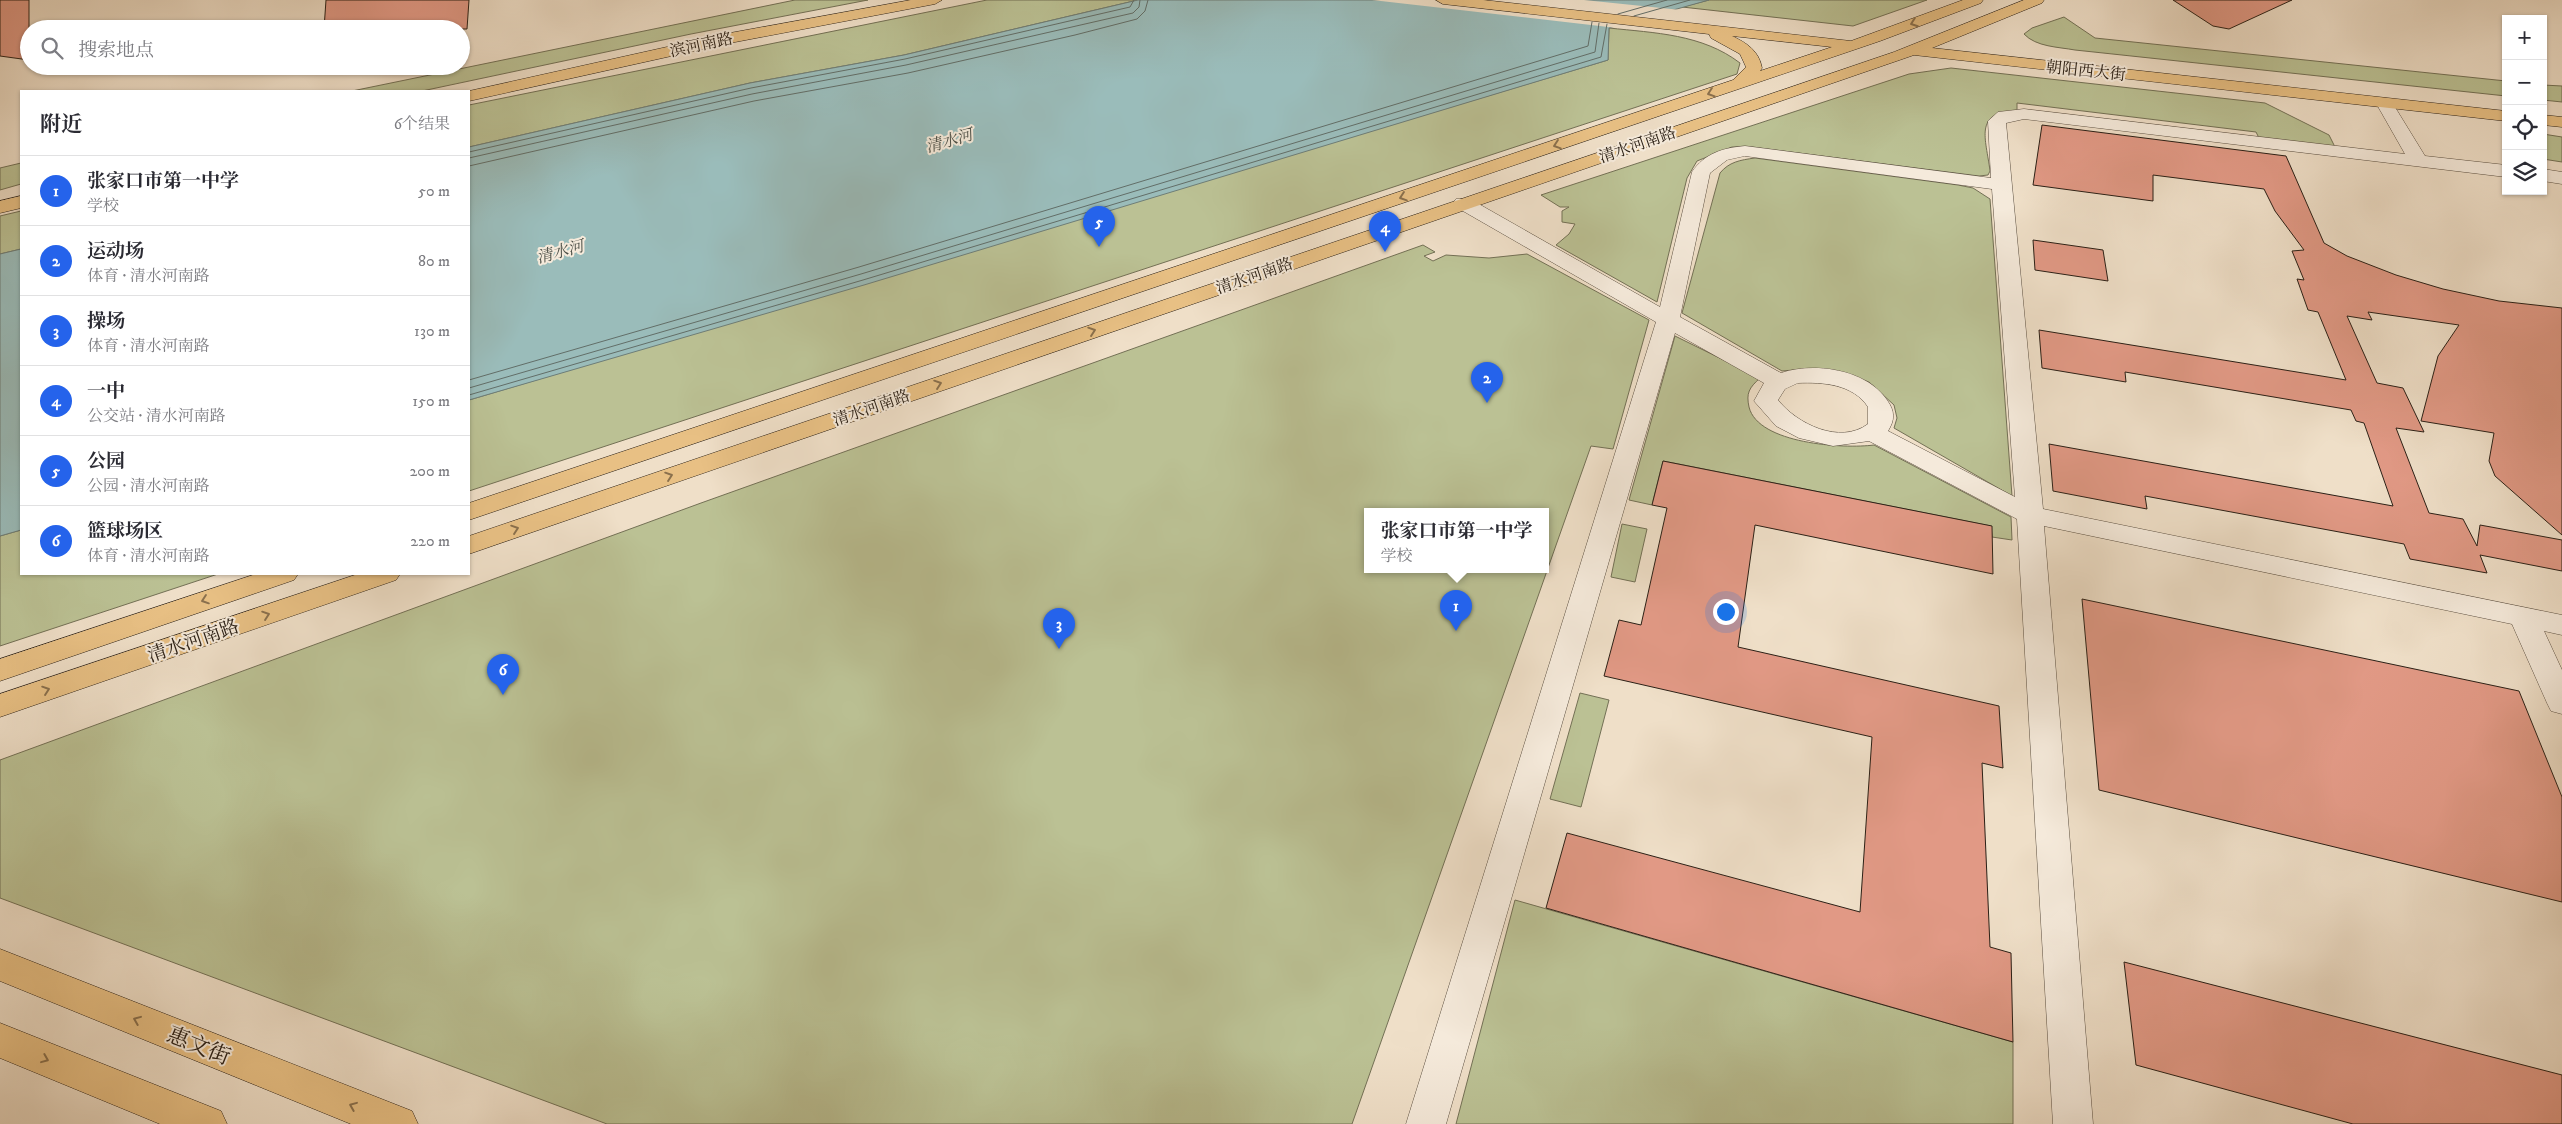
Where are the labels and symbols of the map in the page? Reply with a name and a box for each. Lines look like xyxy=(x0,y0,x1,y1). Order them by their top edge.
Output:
one-way arrow xyxy=(1911,17,1919,27)
street label: 滨河南路 xyxy=(668,29,735,61)
street label: 朝阳西大街 xyxy=(2045,57,2127,85)
one-way arrow xyxy=(1707,87,1716,97)
street label: 清水河南路 xyxy=(1596,122,1678,167)
water label: 清水河 xyxy=(923,124,978,157)
one-way arrow xyxy=(1553,139,1562,149)
one-way arrow xyxy=(1399,191,1408,201)
pin: 5 xyxy=(1083,206,1115,247)
pin: 4 xyxy=(1369,211,1401,252)
water label: 清水河 xyxy=(534,235,589,268)
street label: 清水河南路 xyxy=(1213,253,1295,298)
one-way arrow xyxy=(1087,327,1095,337)
pin: 2 xyxy=(1471,362,1503,403)
one-way arrow xyxy=(933,380,942,390)
street label: 清水河南路 xyxy=(830,385,912,430)
one-way arrow xyxy=(664,472,672,482)
one-way arrow xyxy=(510,525,519,535)
pin: 1 xyxy=(1440,590,1472,631)
one-way arrow xyxy=(201,595,210,605)
your location xyxy=(1713,599,1739,625)
pin: 3 xyxy=(1043,608,1075,649)
one-way arrow xyxy=(261,611,270,621)
street label: 清水河南路 xyxy=(145,615,242,668)
pin: 6 xyxy=(487,654,519,695)
one-way arrow xyxy=(41,686,50,696)
one-way arrow xyxy=(133,1016,142,1026)
street label: 惠文街 xyxy=(163,1022,234,1071)
one-way arrow xyxy=(40,1052,49,1063)
one-way arrow xyxy=(349,1102,358,1112)

